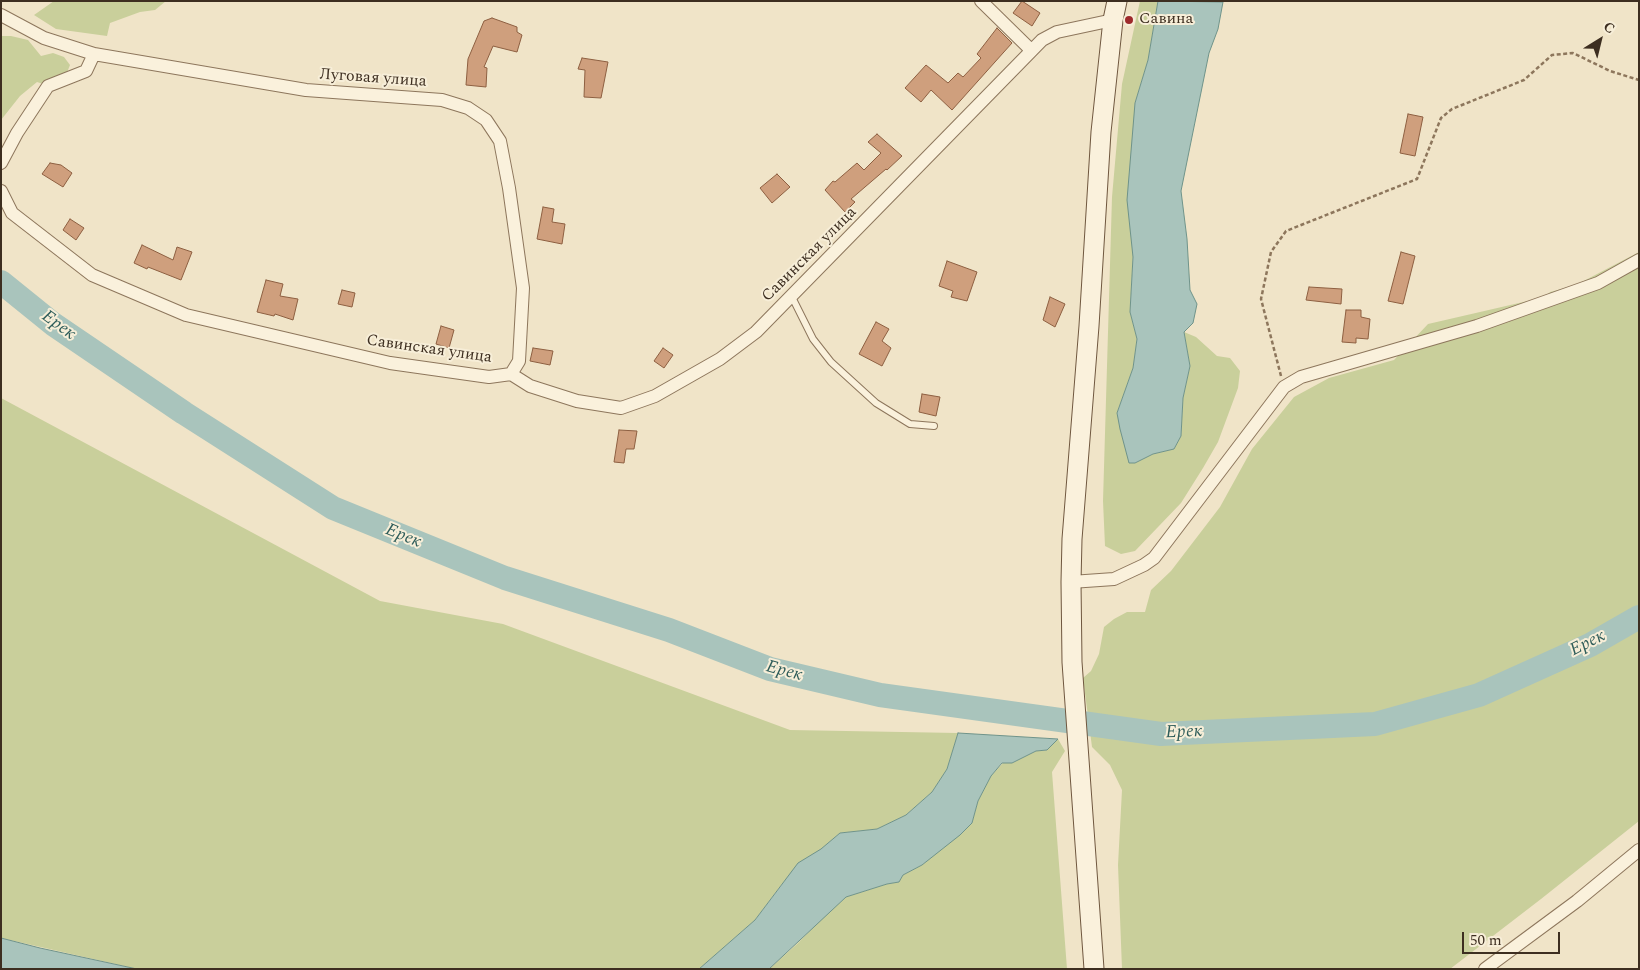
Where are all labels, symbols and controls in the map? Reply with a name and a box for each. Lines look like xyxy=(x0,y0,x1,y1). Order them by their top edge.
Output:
place label: Савина xyxy=(1139,10,1193,30)
marker: Савина xyxy=(1123,14,1135,26)
north arrow xyxy=(1575,15,1625,65)
text: С xyxy=(1599,16,1619,39)
street label: Луговая улица xyxy=(319,66,427,92)
street label: Савинская улица xyxy=(759,204,861,306)
water label: Ерек xyxy=(37,306,79,346)
street label: Савинская улица xyxy=(365,332,493,368)
water label: Ерек xyxy=(382,520,424,554)
water label: Ерек xyxy=(1567,626,1609,662)
water label: Ерек xyxy=(763,657,805,687)
water label: Ерек xyxy=(1165,722,1203,744)
scale bar xyxy=(1465,922,1562,954)
text: 50 m xyxy=(1470,929,1502,952)

